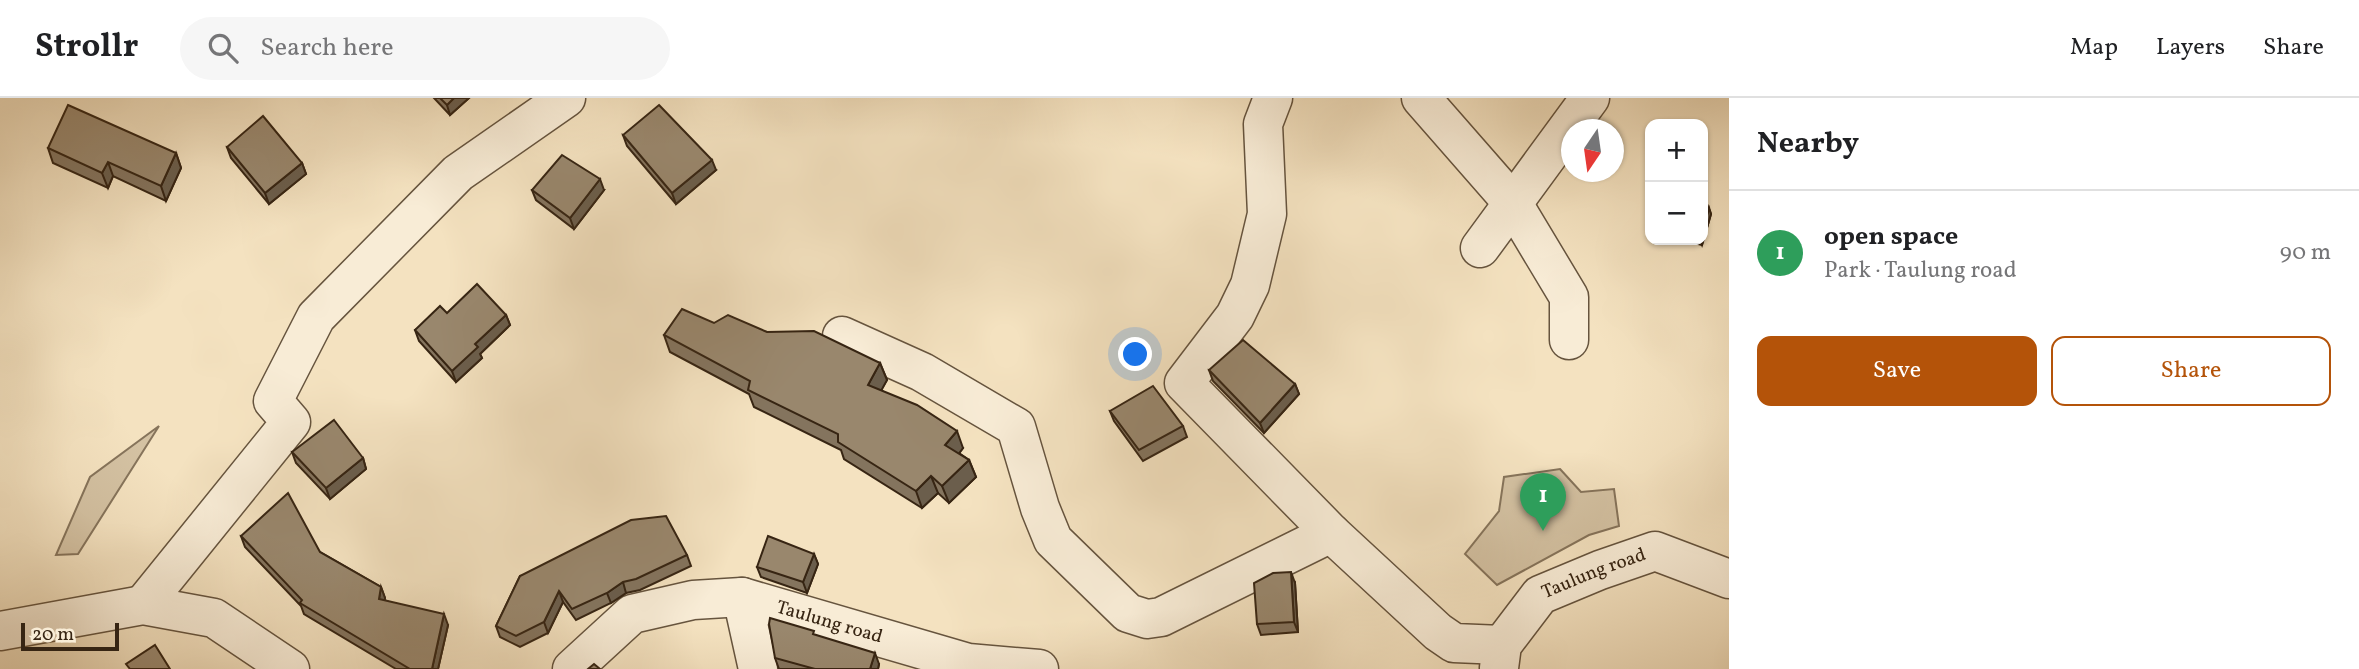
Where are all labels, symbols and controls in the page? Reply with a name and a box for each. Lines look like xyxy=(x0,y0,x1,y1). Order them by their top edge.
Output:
search box xyxy=(180,17,670,80)
text: Strollr xyxy=(35,25,138,71)
icon: search xyxy=(204,29,242,67)
text: Search here xyxy=(260,30,394,66)
text: Map xyxy=(2070,31,2118,65)
text: Layers xyxy=(2156,31,2225,65)
text: Share xyxy=(2263,31,2324,65)
north arrow xyxy=(1561,119,1624,182)
map controls xyxy=(1645,119,1708,245)
button: + xyxy=(1645,119,1708,182)
text: Nearby xyxy=(1757,123,1859,165)
button: − xyxy=(1645,182,1708,245)
text: open space xyxy=(1824,219,1958,255)
text: 1 xyxy=(1775,237,1785,269)
text: 90 m xyxy=(2280,237,2331,269)
text: Park · Taulung road xyxy=(1824,255,2017,287)
button: Save xyxy=(1757,336,2037,406)
button: Share xyxy=(2051,336,2331,406)
your location xyxy=(1118,337,1152,371)
pin: 1 xyxy=(1520,473,1566,531)
street label: Taulung road xyxy=(1538,542,1649,606)
street label: Taulung road xyxy=(773,595,886,650)
scale bar xyxy=(21,620,119,652)
text: 20 m xyxy=(32,622,74,648)

